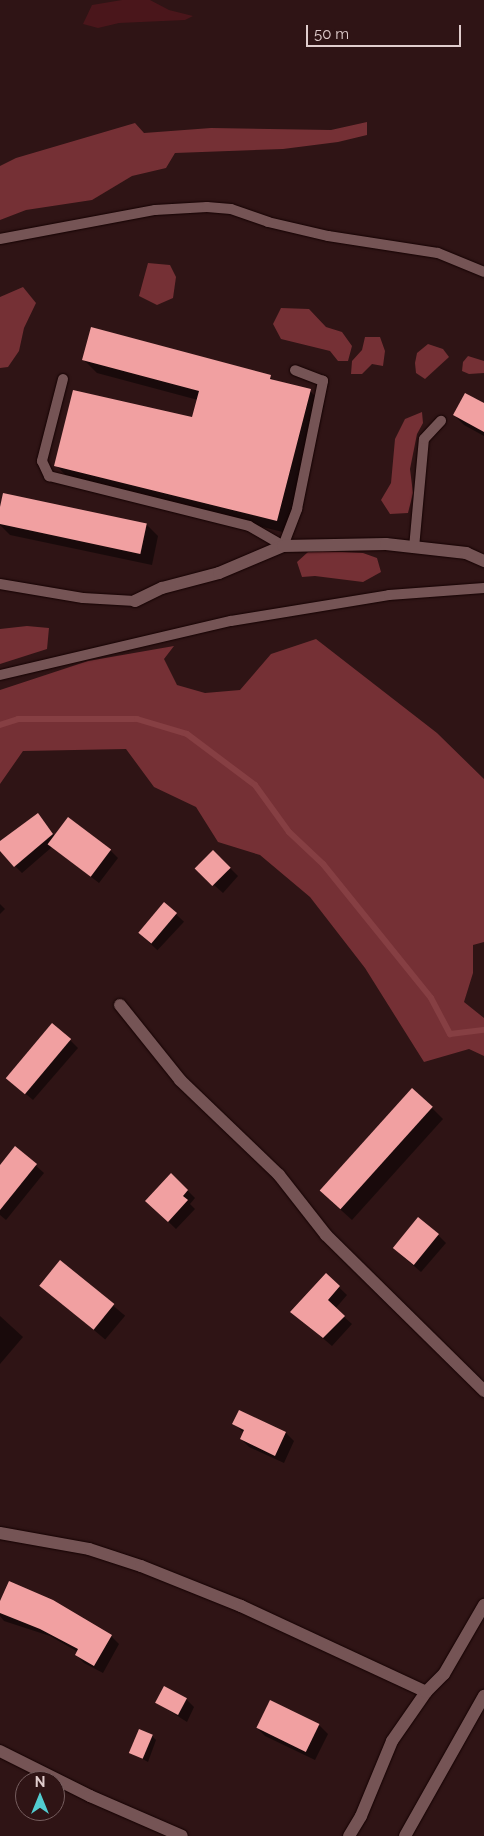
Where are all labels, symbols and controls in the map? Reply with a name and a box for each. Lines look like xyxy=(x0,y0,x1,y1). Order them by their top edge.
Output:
scale bar xyxy=(309,15,464,47)
text: 50 m xyxy=(314,25,349,43)
north arrow xyxy=(15,1771,65,1821)
text: N xyxy=(35,1774,45,1790)

